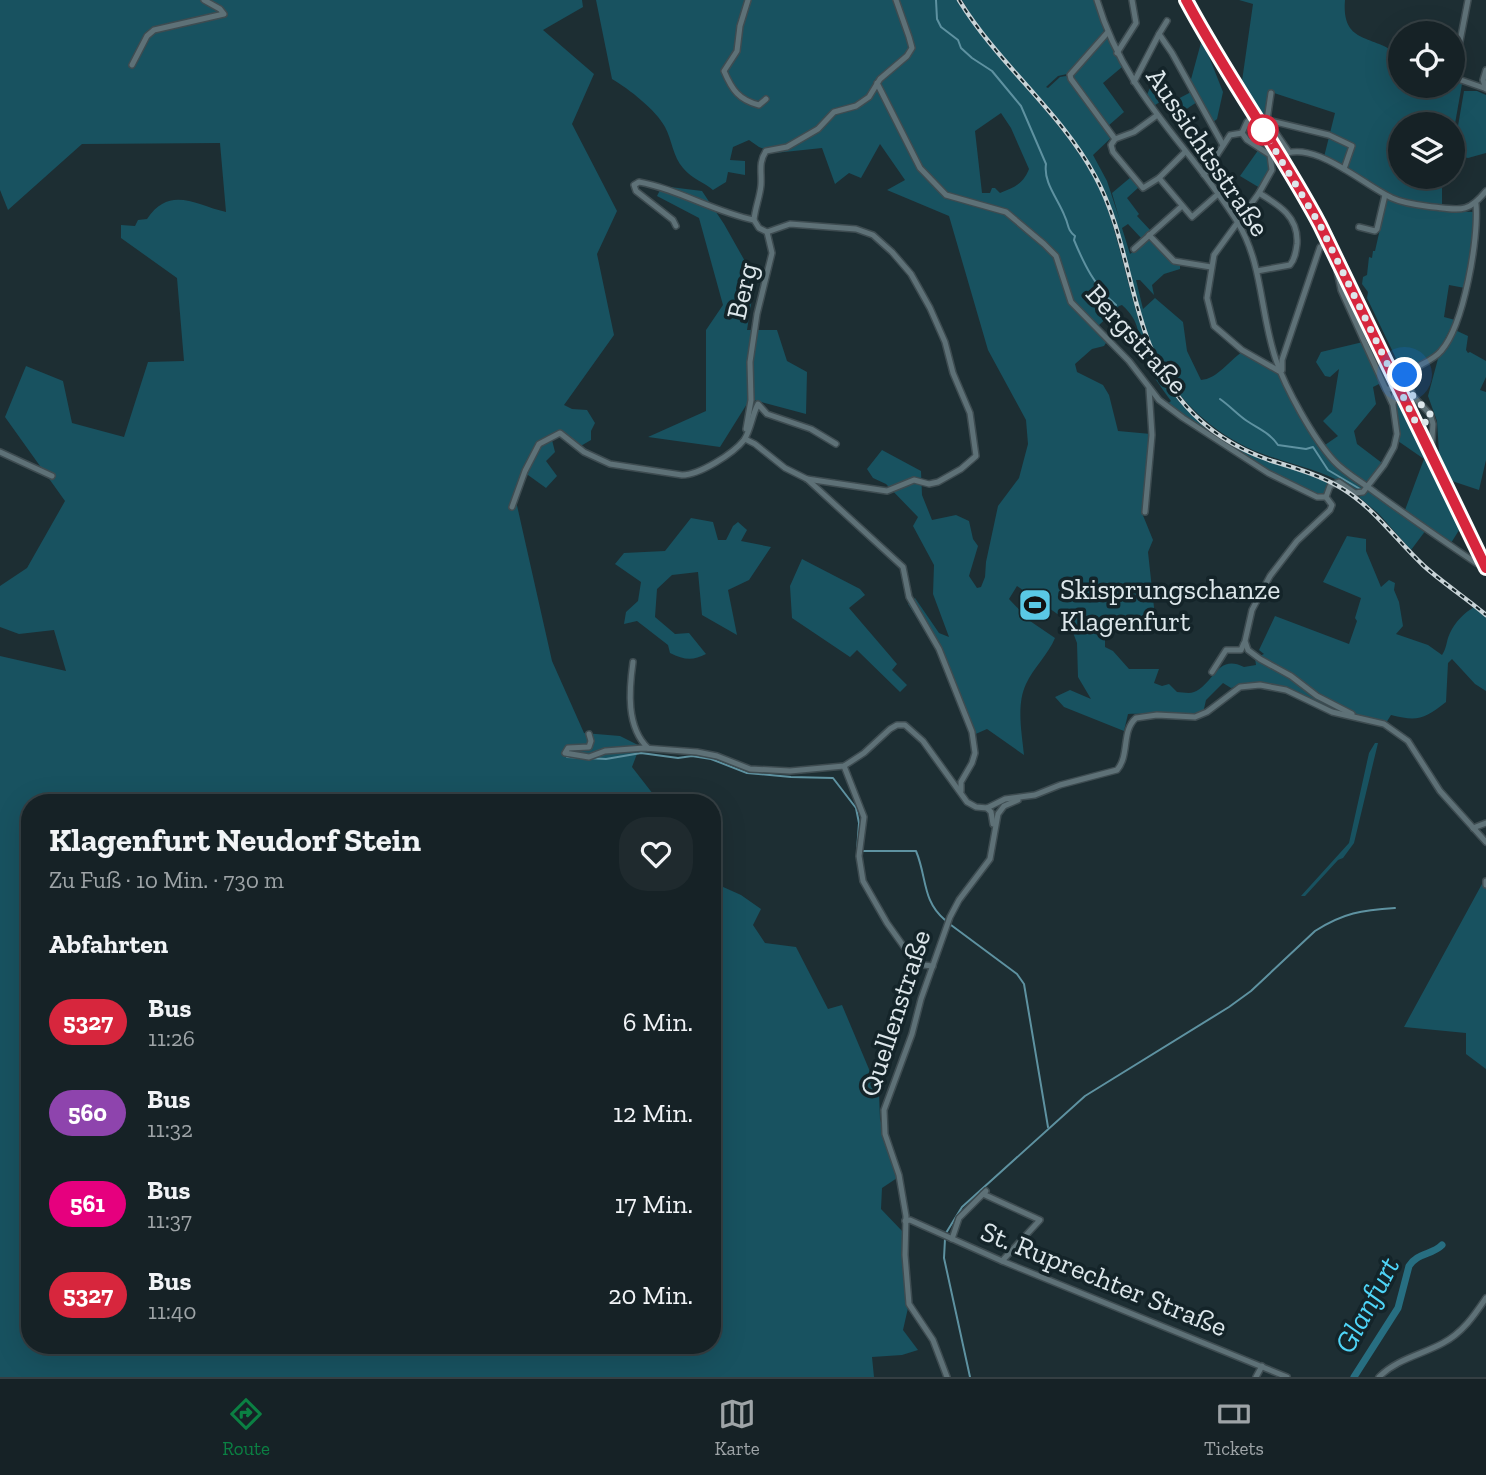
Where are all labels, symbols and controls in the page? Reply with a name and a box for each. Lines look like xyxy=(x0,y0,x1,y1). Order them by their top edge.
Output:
map controls xyxy=(1388,21,1465,189)
button: locate xyxy=(1388,21,1465,98)
street label: Aussichtsstraße xyxy=(1139,61,1277,243)
button: layers xyxy=(1388,112,1465,189)
unlabelled marker xyxy=(1248,115,1278,145)
street label: Berg xyxy=(719,259,765,323)
street label: Bergstraße xyxy=(1079,277,1195,401)
your location xyxy=(1387,357,1422,392)
place label: Skisprungschanze Klagenfurt xyxy=(1060,573,1280,638)
sports icon: Skisprungschanze Klagenfurt xyxy=(1016,586,1054,624)
button: heart xyxy=(619,817,693,891)
text: Klagenfurt Neudorf Stein xyxy=(49,820,421,859)
text: Zu Fuß · 10 Min. · 730 m xyxy=(49,866,284,894)
street label: Quellenstraße xyxy=(853,926,937,1100)
text: Abfahrten xyxy=(49,928,168,960)
text: Bus xyxy=(148,992,191,1024)
text: 6 Min. xyxy=(623,1006,693,1038)
text: 5327 xyxy=(63,1007,113,1036)
text: 11:26 xyxy=(148,1024,195,1052)
text: Bus xyxy=(147,1083,190,1115)
text: 12 Min. xyxy=(613,1097,693,1129)
text: 560 xyxy=(68,1098,107,1127)
text: 11:32 xyxy=(147,1115,193,1143)
text: Bus xyxy=(147,1174,190,1206)
text: 17 Min. xyxy=(615,1188,693,1220)
text: 561 xyxy=(70,1189,105,1218)
text: 11:37 xyxy=(147,1206,192,1234)
street label: St. Ruprechter Straße xyxy=(976,1214,1232,1344)
water label: Glanfurt xyxy=(1327,1251,1407,1359)
text: Bus xyxy=(148,1265,191,1297)
text: 20 Min. xyxy=(608,1279,693,1311)
text: 5327 xyxy=(63,1280,113,1309)
text: 11:40 xyxy=(148,1297,197,1325)
tab: Route xyxy=(222,1395,270,1460)
tab: Karte xyxy=(714,1395,760,1460)
tab: Tickets xyxy=(1204,1395,1264,1460)

